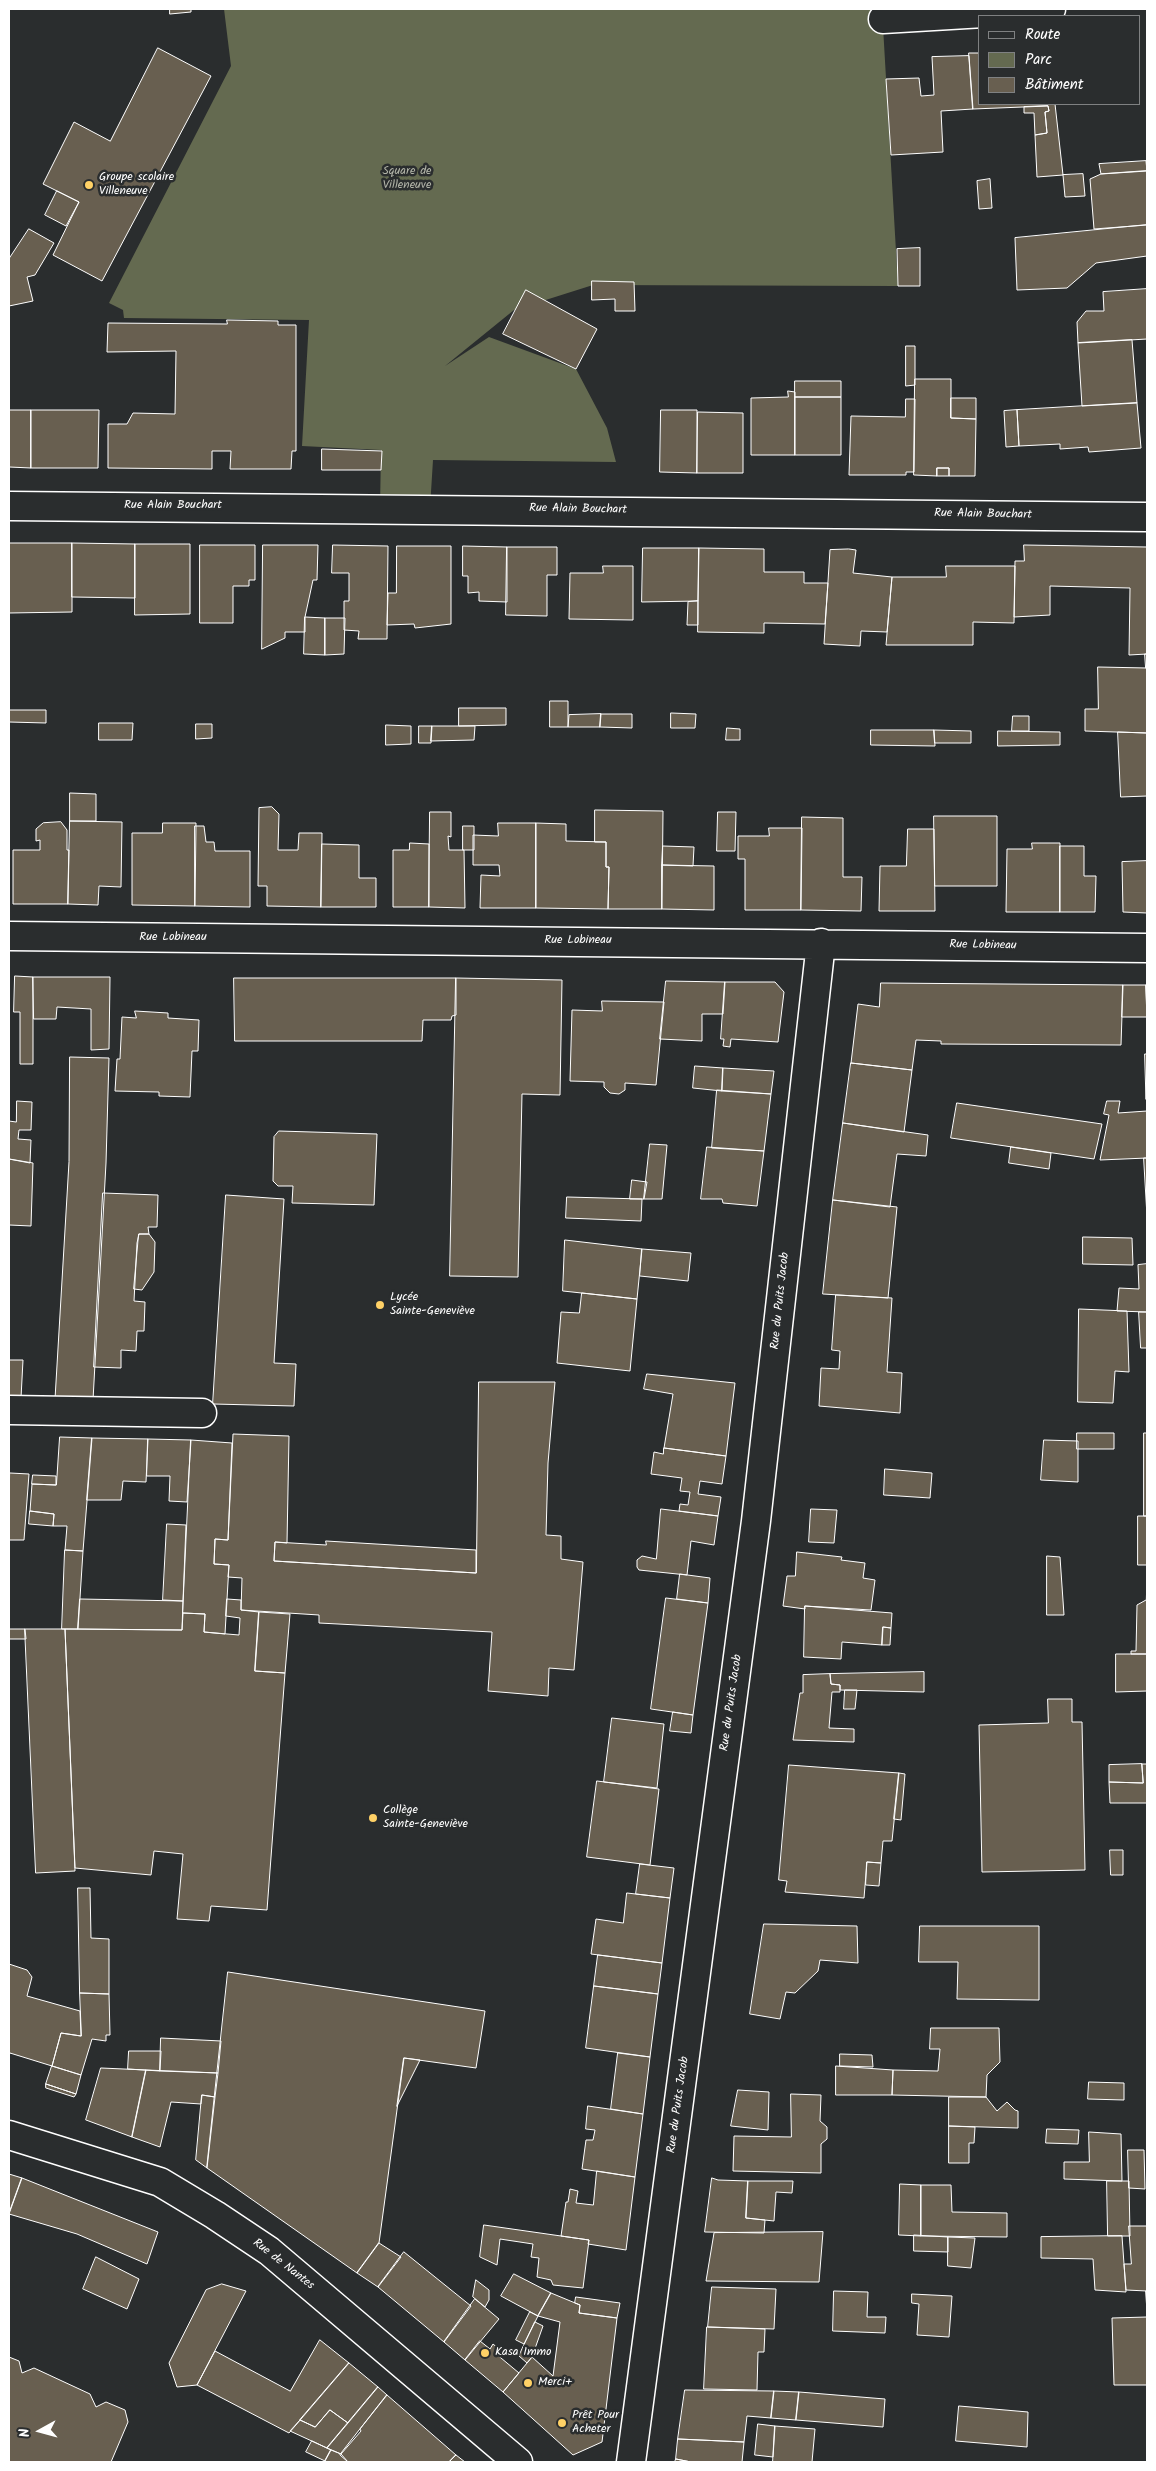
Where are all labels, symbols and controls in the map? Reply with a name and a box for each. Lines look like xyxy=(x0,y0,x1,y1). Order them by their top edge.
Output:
legend xyxy=(978,15,1141,105)
text: Route xyxy=(1025,23,1060,47)
text: Parc xyxy=(1025,48,1052,72)
text: Bâtiment xyxy=(1025,73,1084,97)
park label: Square de Villeneuve xyxy=(382,165,432,193)
place label: Groupe scolaire Villeneuve xyxy=(99,171,174,199)
marker: Groupe scolaire Villeneuve xyxy=(83,179,95,191)
street label: Rue Alain Bouchart xyxy=(124,499,222,513)
street label: Rue Alain Bouchart xyxy=(529,502,627,518)
street label: Rue Alain Bouchart xyxy=(934,507,1032,523)
street label: Rue Lobineau xyxy=(139,931,207,945)
street label: Rue Lobineau xyxy=(544,934,612,948)
street label: Rue Lobineau xyxy=(949,938,1017,954)
street label: Rue du Puits Jacob xyxy=(769,1252,793,1350)
place label: Lycée Sainte-Geneviève xyxy=(390,1291,475,1319)
marker: Lycée Sainte-Geneviève xyxy=(374,1299,386,1311)
street label: Rue du Puits Jacob xyxy=(718,1654,746,1752)
place label: Collège Sainte-Geneviève xyxy=(383,1804,468,1832)
marker: Collège Sainte-Geneviève xyxy=(367,1812,379,1824)
street label: Rue du Puits Jacob xyxy=(665,2056,693,2154)
street label: Rue de Nantes xyxy=(249,2236,317,2294)
place label: Kasa Immo xyxy=(495,2346,552,2360)
marker: Kasa Immo xyxy=(479,2347,491,2359)
place label: Merci+ xyxy=(538,2376,572,2390)
marker: Merci+ xyxy=(522,2377,534,2389)
north arrow xyxy=(15,2406,65,2456)
place label: Prêt Pour Acheter xyxy=(572,2409,619,2437)
marker: Prêt Pour Acheter xyxy=(556,2417,568,2429)
text: N xyxy=(14,2427,37,2439)

